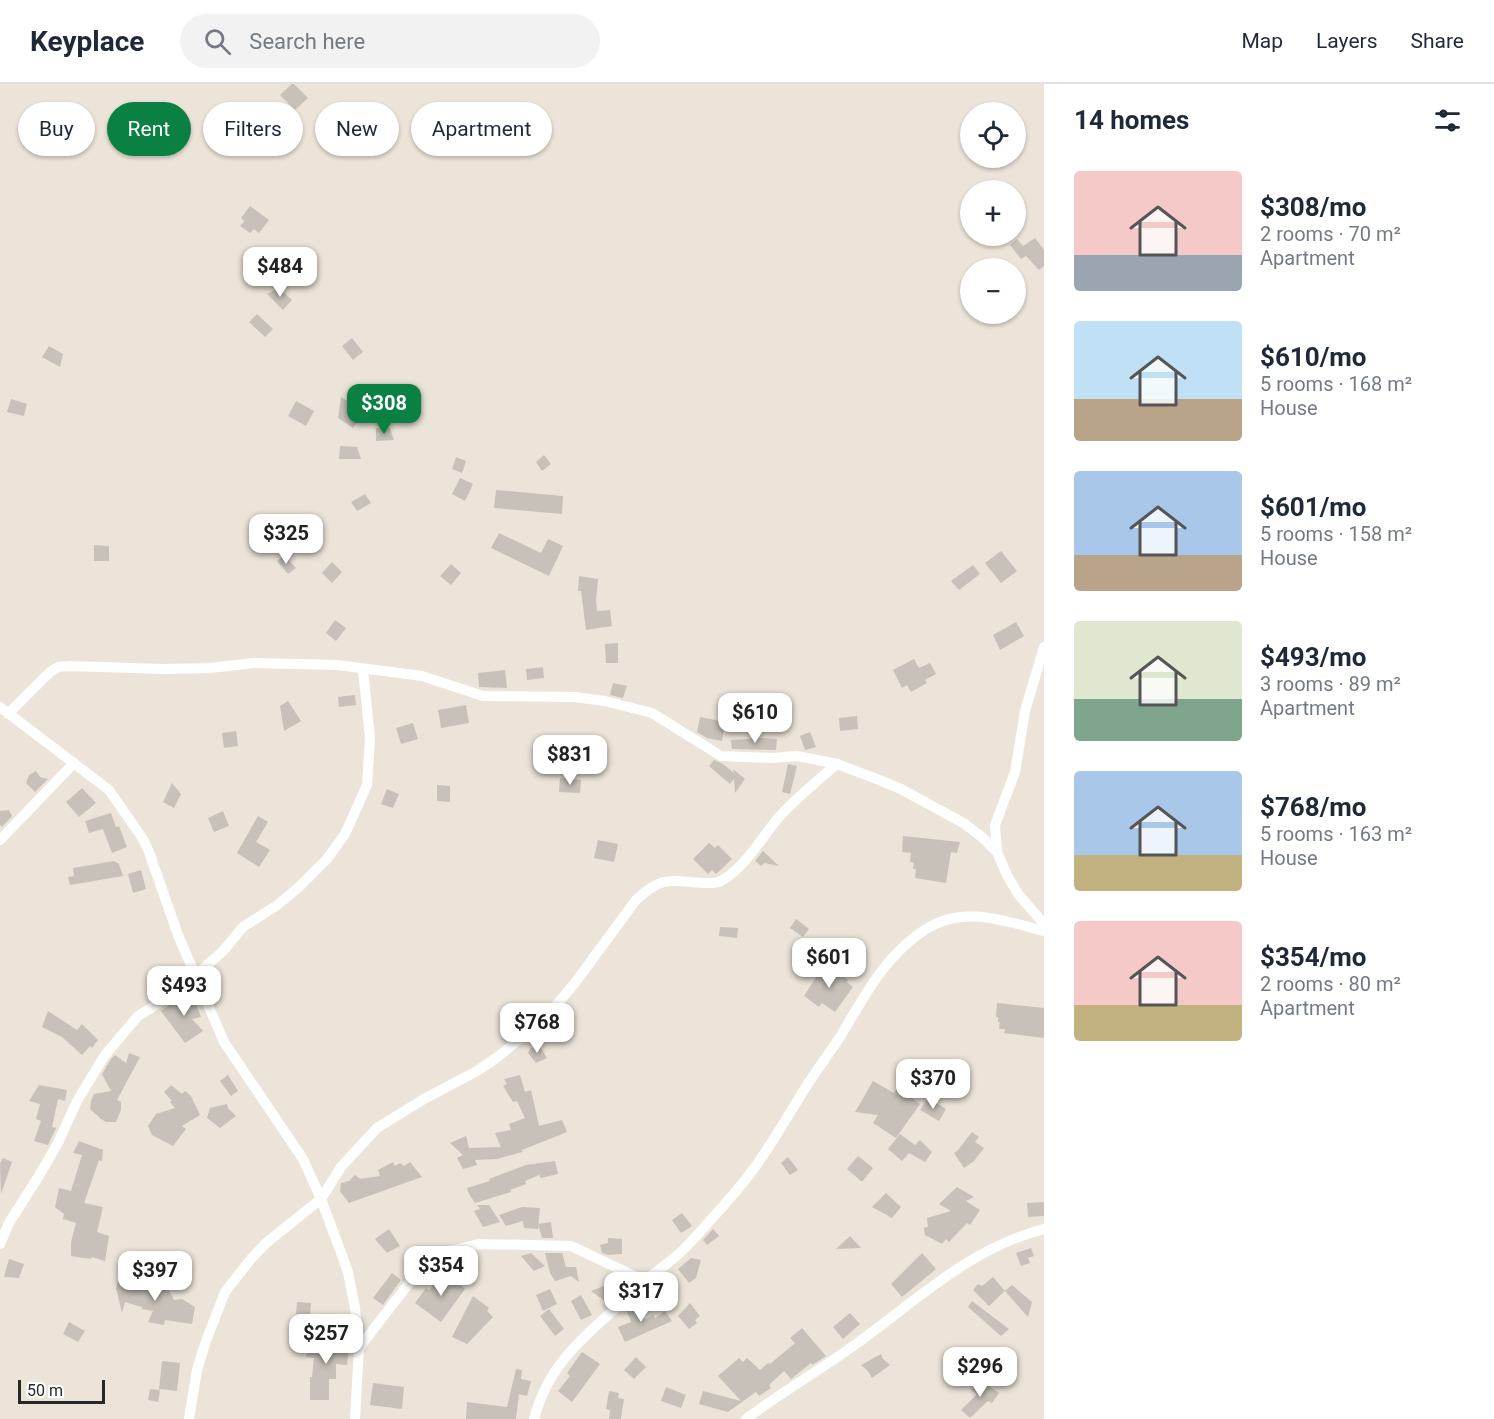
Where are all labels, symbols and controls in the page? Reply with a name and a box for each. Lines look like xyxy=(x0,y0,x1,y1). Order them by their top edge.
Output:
search box xyxy=(180,14,600,68)
text: Keyplace xyxy=(30,25,144,58)
icon: search xyxy=(201,25,234,58)
text: Search here xyxy=(249,29,365,54)
text: Map xyxy=(1241,29,1283,53)
text: Layers xyxy=(1316,29,1377,53)
text: Share xyxy=(1410,29,1464,53)
chip: Buy xyxy=(18,102,95,156)
chip: Rent xyxy=(107,102,191,156)
chip: Filters xyxy=(203,102,303,156)
chip: New xyxy=(315,102,399,156)
chip: Apartment xyxy=(411,102,552,156)
map controls xyxy=(960,102,1026,324)
button: locate xyxy=(960,102,1026,168)
icon: filters xyxy=(1431,104,1464,137)
text: 14 homes xyxy=(1074,105,1189,135)
button: + xyxy=(960,180,1026,246)
text: $308/mo xyxy=(1260,192,1367,222)
icon: home xyxy=(1122,195,1194,267)
text: 2 rooms · 70 m² xyxy=(1260,222,1401,246)
text: Apartment xyxy=(1260,246,1355,270)
pin: $484 xyxy=(244,247,316,298)
text: $484 xyxy=(257,254,303,278)
button: − xyxy=(960,258,1026,324)
text: $610/mo xyxy=(1260,342,1367,372)
icon: home xyxy=(1122,345,1194,417)
text: 5 rooms · 168 m² xyxy=(1260,372,1412,396)
pin: $308 xyxy=(348,384,420,435)
text: $308 xyxy=(361,391,407,415)
text: House xyxy=(1260,396,1318,420)
text: $601/mo xyxy=(1260,492,1367,522)
icon: home xyxy=(1122,495,1194,567)
pin: $325 xyxy=(250,514,322,565)
text: $325 xyxy=(263,521,309,545)
text: 5 rooms · 158 m² xyxy=(1260,522,1412,546)
text: House xyxy=(1260,546,1318,570)
text: $493/mo xyxy=(1260,642,1367,672)
icon: home xyxy=(1122,645,1194,717)
text: 3 rooms · 89 m² xyxy=(1260,672,1401,696)
pin: $610 xyxy=(719,693,791,744)
text: Apartment xyxy=(1260,696,1355,720)
text: $610 xyxy=(732,700,778,724)
pin: $831 xyxy=(534,735,606,786)
text: $831 xyxy=(547,742,593,766)
text: $768/mo xyxy=(1260,792,1367,822)
icon: home xyxy=(1122,795,1194,867)
text: 5 rooms · 163 m² xyxy=(1260,822,1412,846)
text: House xyxy=(1260,846,1318,870)
pin: $601 xyxy=(793,938,865,989)
text: $354/mo xyxy=(1260,942,1367,972)
text: $601 xyxy=(806,945,852,969)
icon: home xyxy=(1122,945,1194,1017)
pin: $493 xyxy=(148,966,220,1017)
text: 2 rooms · 80 m² xyxy=(1260,972,1401,996)
text: $493 xyxy=(161,973,207,997)
text: Apartment xyxy=(1260,996,1355,1020)
pin: $768 xyxy=(501,1003,573,1054)
text: $768 xyxy=(514,1010,560,1034)
pin: $370 xyxy=(897,1059,969,1110)
text: $370 xyxy=(910,1066,956,1090)
pin: $354 xyxy=(405,1246,477,1297)
pin: $397 xyxy=(119,1251,191,1302)
text: $354 xyxy=(418,1253,464,1277)
text: $397 xyxy=(132,1258,178,1282)
pin: $317 xyxy=(605,1272,677,1323)
text: $317 xyxy=(618,1279,664,1303)
pin: $257 xyxy=(290,1314,362,1365)
text: $257 xyxy=(303,1321,349,1345)
pin: $296 xyxy=(944,1347,1016,1398)
text: $296 xyxy=(957,1354,1003,1378)
scale bar xyxy=(18,1377,105,1404)
text: 50 m xyxy=(27,1381,63,1400)

